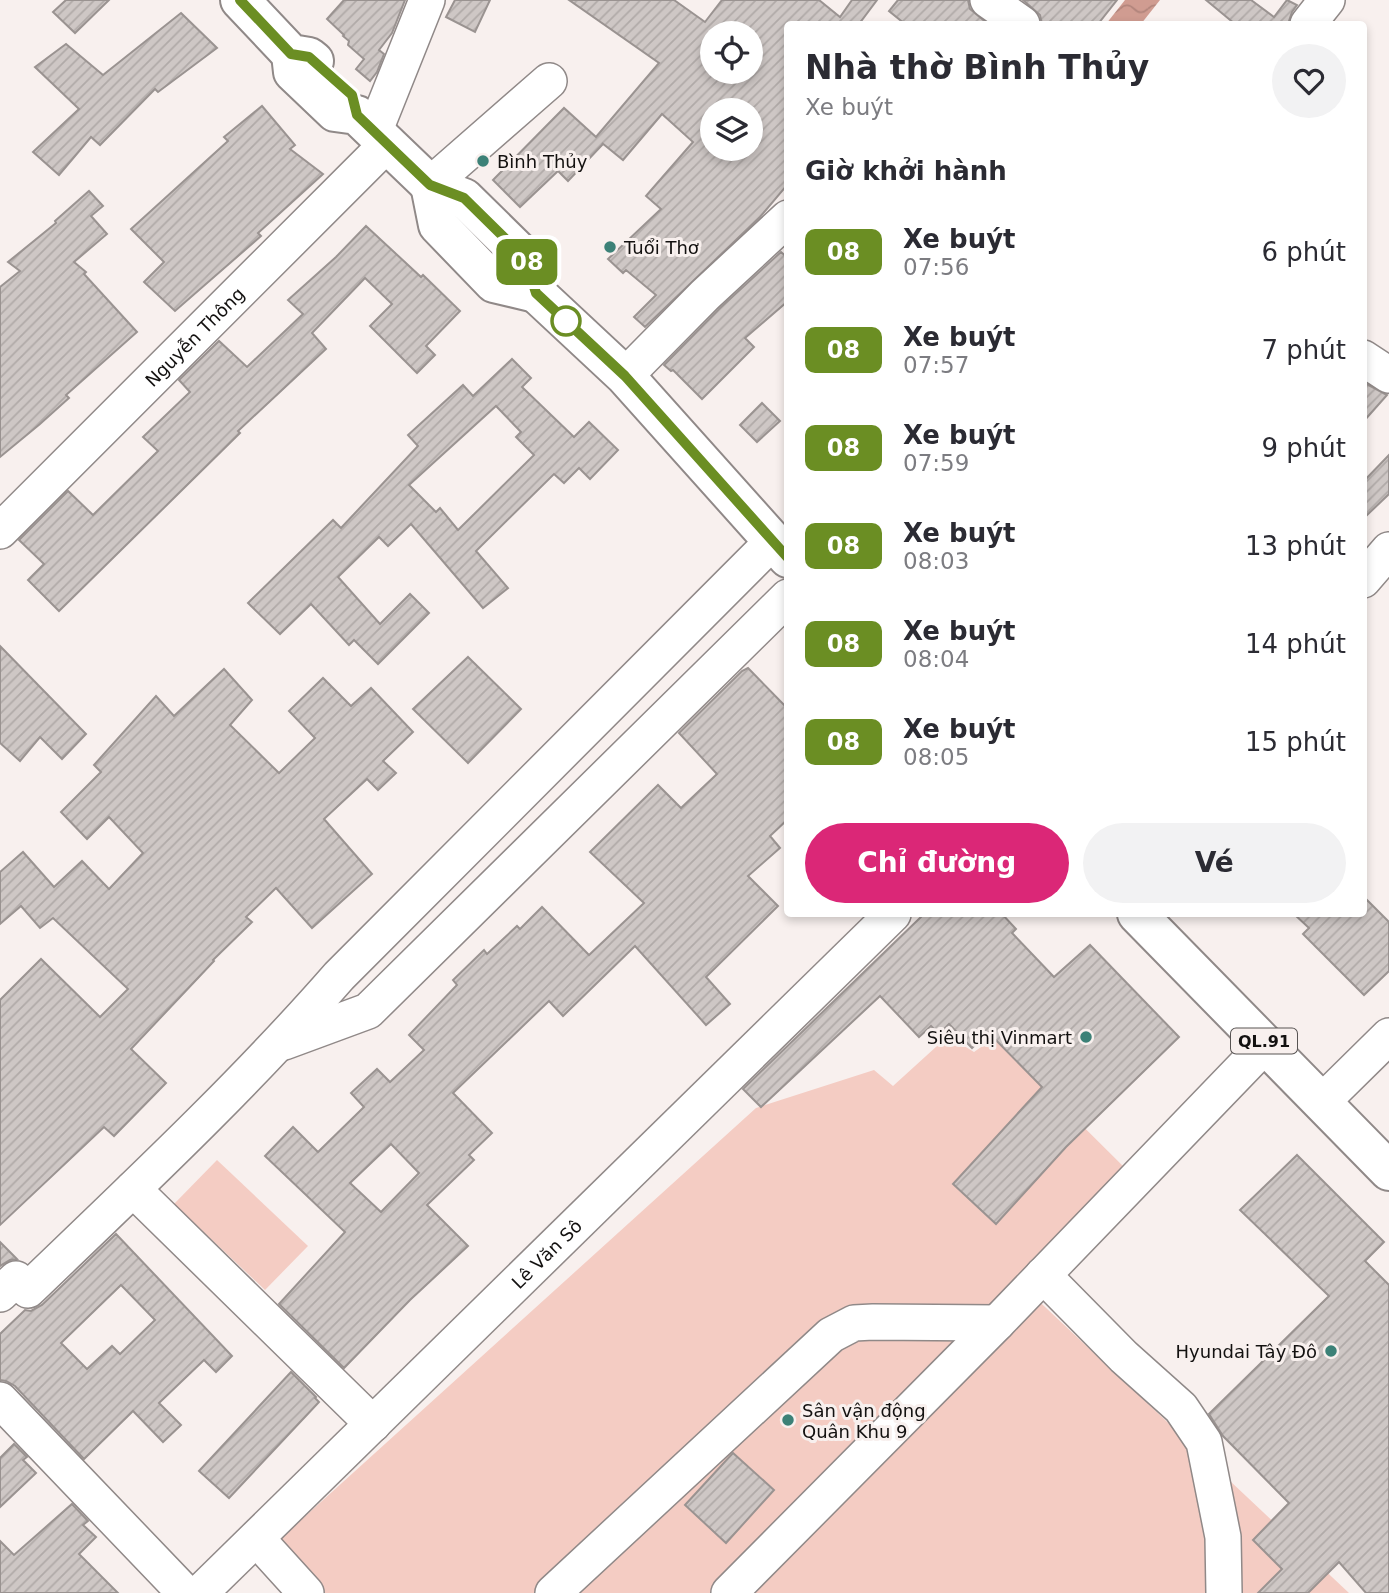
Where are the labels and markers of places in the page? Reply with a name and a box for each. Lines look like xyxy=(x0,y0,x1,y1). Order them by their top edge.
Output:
place label: Bình Thủy xyxy=(497,151,588,172)
marker: Bình Thủy xyxy=(475,153,491,169)
place label: Tuổi Thơ xyxy=(623,237,699,258)
marker: Tuổi Thơ xyxy=(602,239,618,255)
unlabelled marker xyxy=(551,306,581,336)
place label: Siêu thị Vinmart xyxy=(927,1027,1072,1048)
marker: Siêu thị Vinmart xyxy=(1078,1029,1094,1045)
place label: Hyundai Tây Đô xyxy=(1176,1341,1317,1362)
marker: Hyundai Tây Đô xyxy=(1323,1343,1339,1359)
place label: Sân vận động Quân Khu 9 xyxy=(802,1400,926,1442)
marker: Sân vận động Quân Khu 9 xyxy=(780,1412,796,1428)

